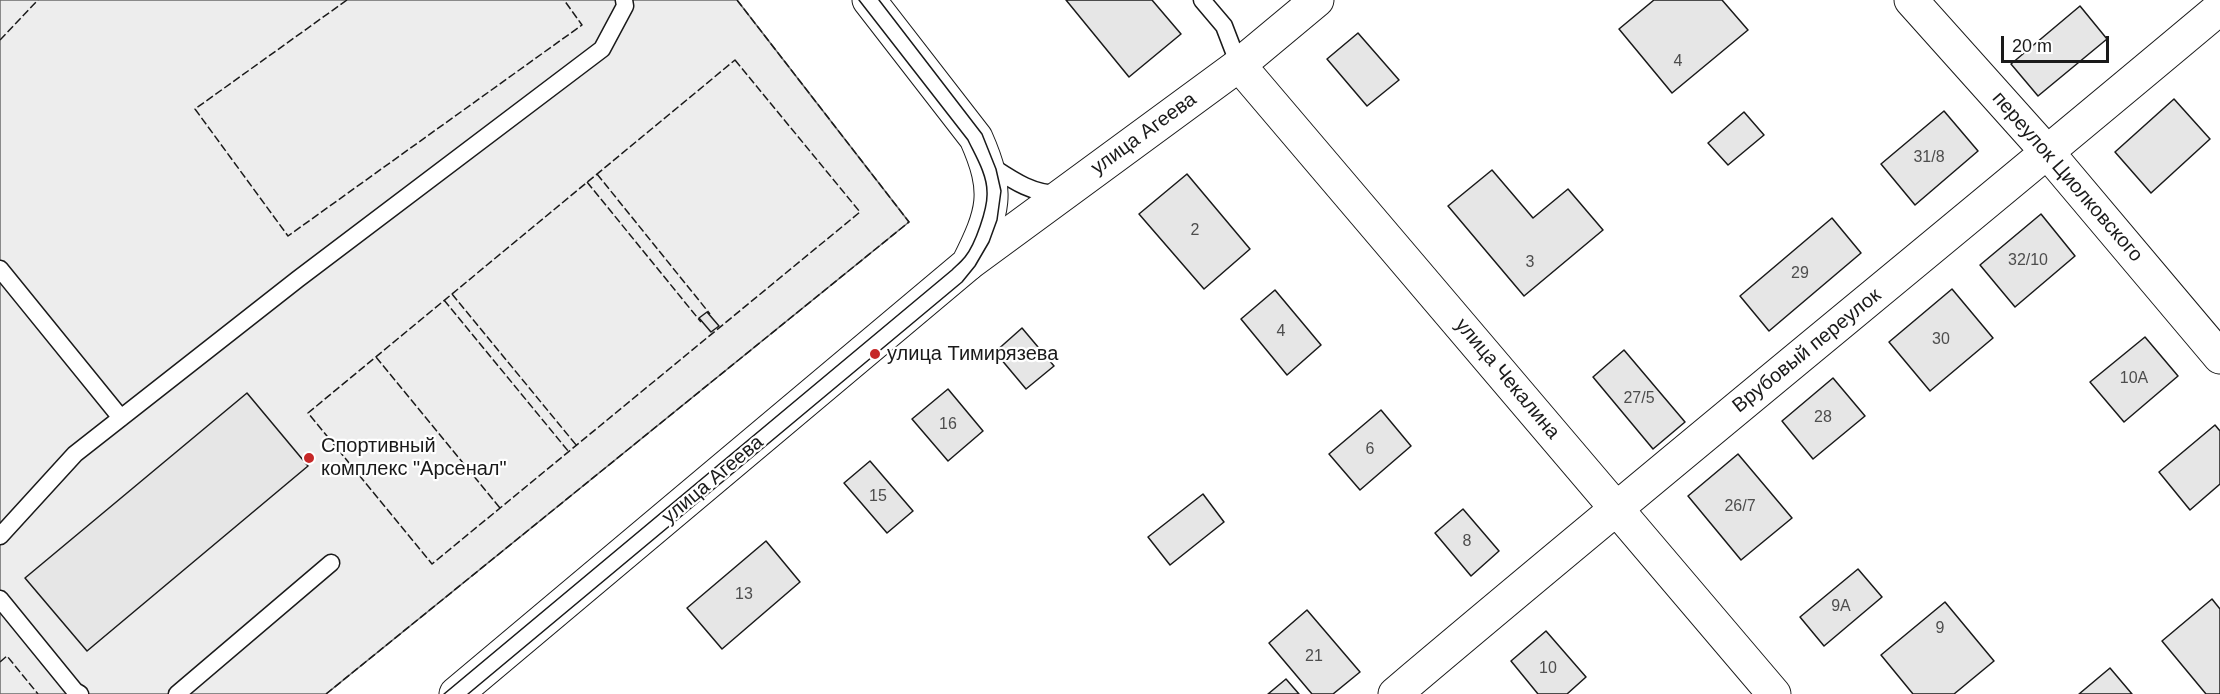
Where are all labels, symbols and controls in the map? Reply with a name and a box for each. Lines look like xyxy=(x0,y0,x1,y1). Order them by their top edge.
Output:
scale bar xyxy=(2004,24,2112,62)
text: 20 m xyxy=(2012,36,2052,56)
house number: 4 xyxy=(1674,52,1682,72)
street label: переулок Циолковского xyxy=(1987,87,2147,267)
street label: улица Агеева xyxy=(1087,88,1201,180)
house number: 31/8 xyxy=(1913,148,1945,168)
house number: 2 xyxy=(1191,221,1199,241)
house number: 32/10 xyxy=(2008,251,2048,271)
house number: 3 xyxy=(1526,253,1534,273)
house number: 29 xyxy=(1791,264,1809,284)
street label: Врубовый переулок xyxy=(1728,284,1886,418)
street label: улица Чекалина xyxy=(1449,314,1565,444)
house number: 4 xyxy=(1277,322,1285,342)
house number: 30 xyxy=(1932,330,1950,350)
place label: улица Тимирязева xyxy=(887,342,1058,366)
marker: улица Тимирязева xyxy=(868,347,882,361)
house number: 10А xyxy=(2120,369,2148,389)
house number: 27/5 xyxy=(1623,389,1655,409)
house number: 28 xyxy=(1814,408,1832,428)
house number: 16 xyxy=(939,415,957,435)
street label: улица Агеева xyxy=(658,431,768,529)
place label: Спортивный комплекс "Арсенал" xyxy=(321,434,507,481)
house number: 6 xyxy=(1366,440,1374,460)
marker: Спортивный комплекс "Арсенал" xyxy=(302,451,316,465)
house number: 15 xyxy=(869,487,887,507)
house number: 26/7 xyxy=(1724,497,1756,517)
house number: 8 xyxy=(1463,532,1471,552)
house number: 13 xyxy=(735,585,753,605)
house number: 9А xyxy=(1831,597,1851,617)
house number: 9 xyxy=(1936,619,1944,639)
house number: 21 xyxy=(1305,647,1323,667)
house number: 10 xyxy=(1539,659,1557,679)

